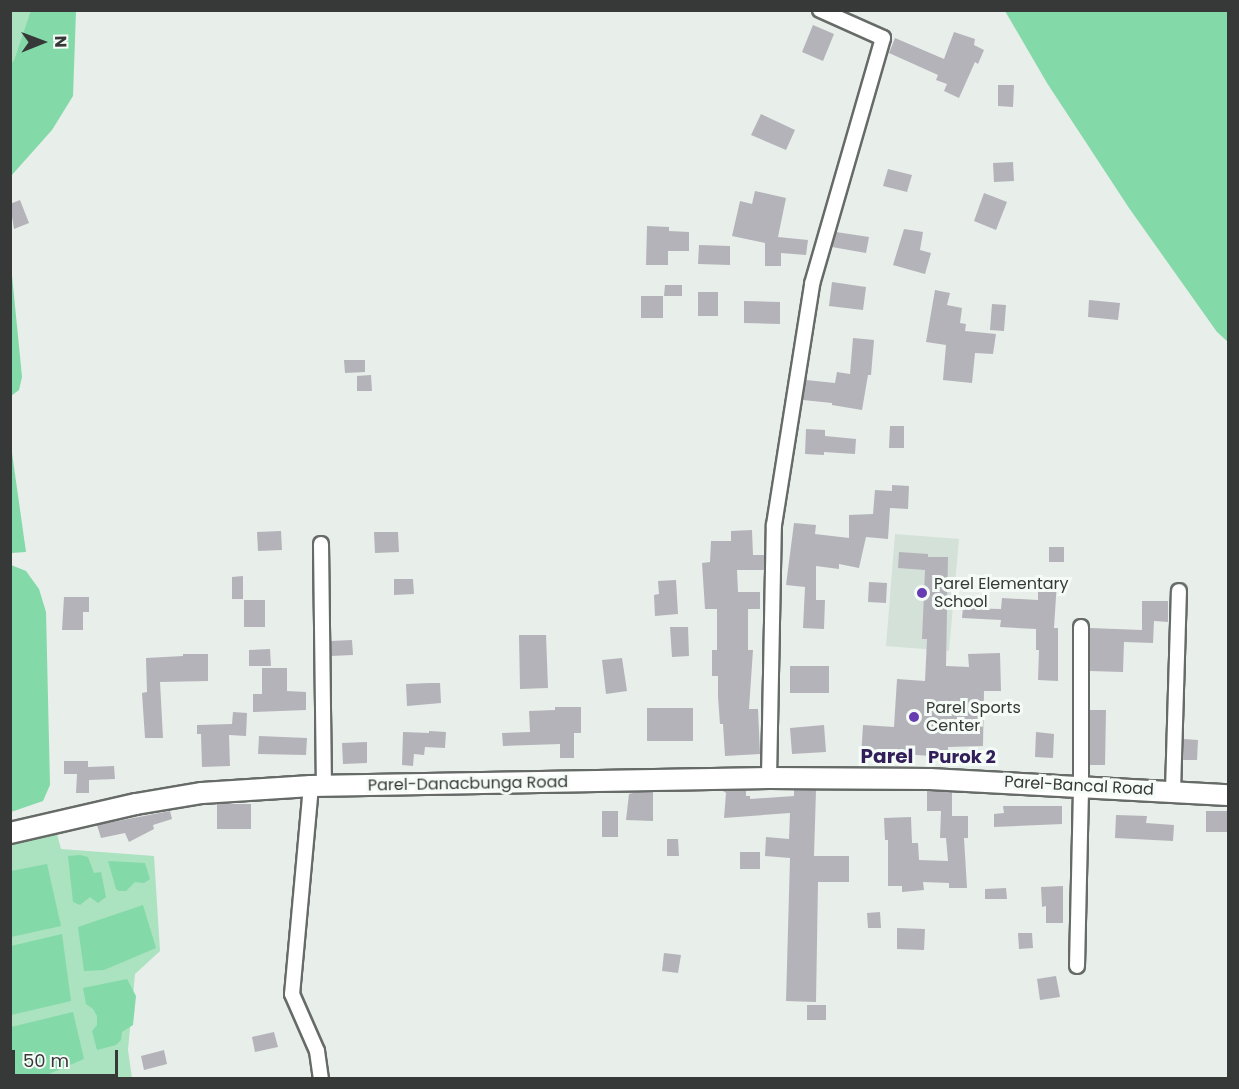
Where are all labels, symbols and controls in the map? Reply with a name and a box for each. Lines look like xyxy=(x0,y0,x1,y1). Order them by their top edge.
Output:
north arrow xyxy=(12,12,72,72)
text: N xyxy=(49,35,72,48)
place label: Parel Elementary School xyxy=(934,574,1068,612)
marker: Parel Elementary School xyxy=(915,586,929,600)
place label: Parel Sports Center xyxy=(926,698,1021,736)
marker: Parel Sports Center xyxy=(907,710,921,724)
district label: Parel xyxy=(861,744,913,768)
district label: Purok 2 xyxy=(928,746,996,768)
street label: Parel-Bancal Road xyxy=(1004,772,1154,800)
street label: Parel-Danacbunga Road xyxy=(368,773,568,795)
scale bar xyxy=(15,1038,122,1076)
text: 50 m xyxy=(23,1048,69,1073)

